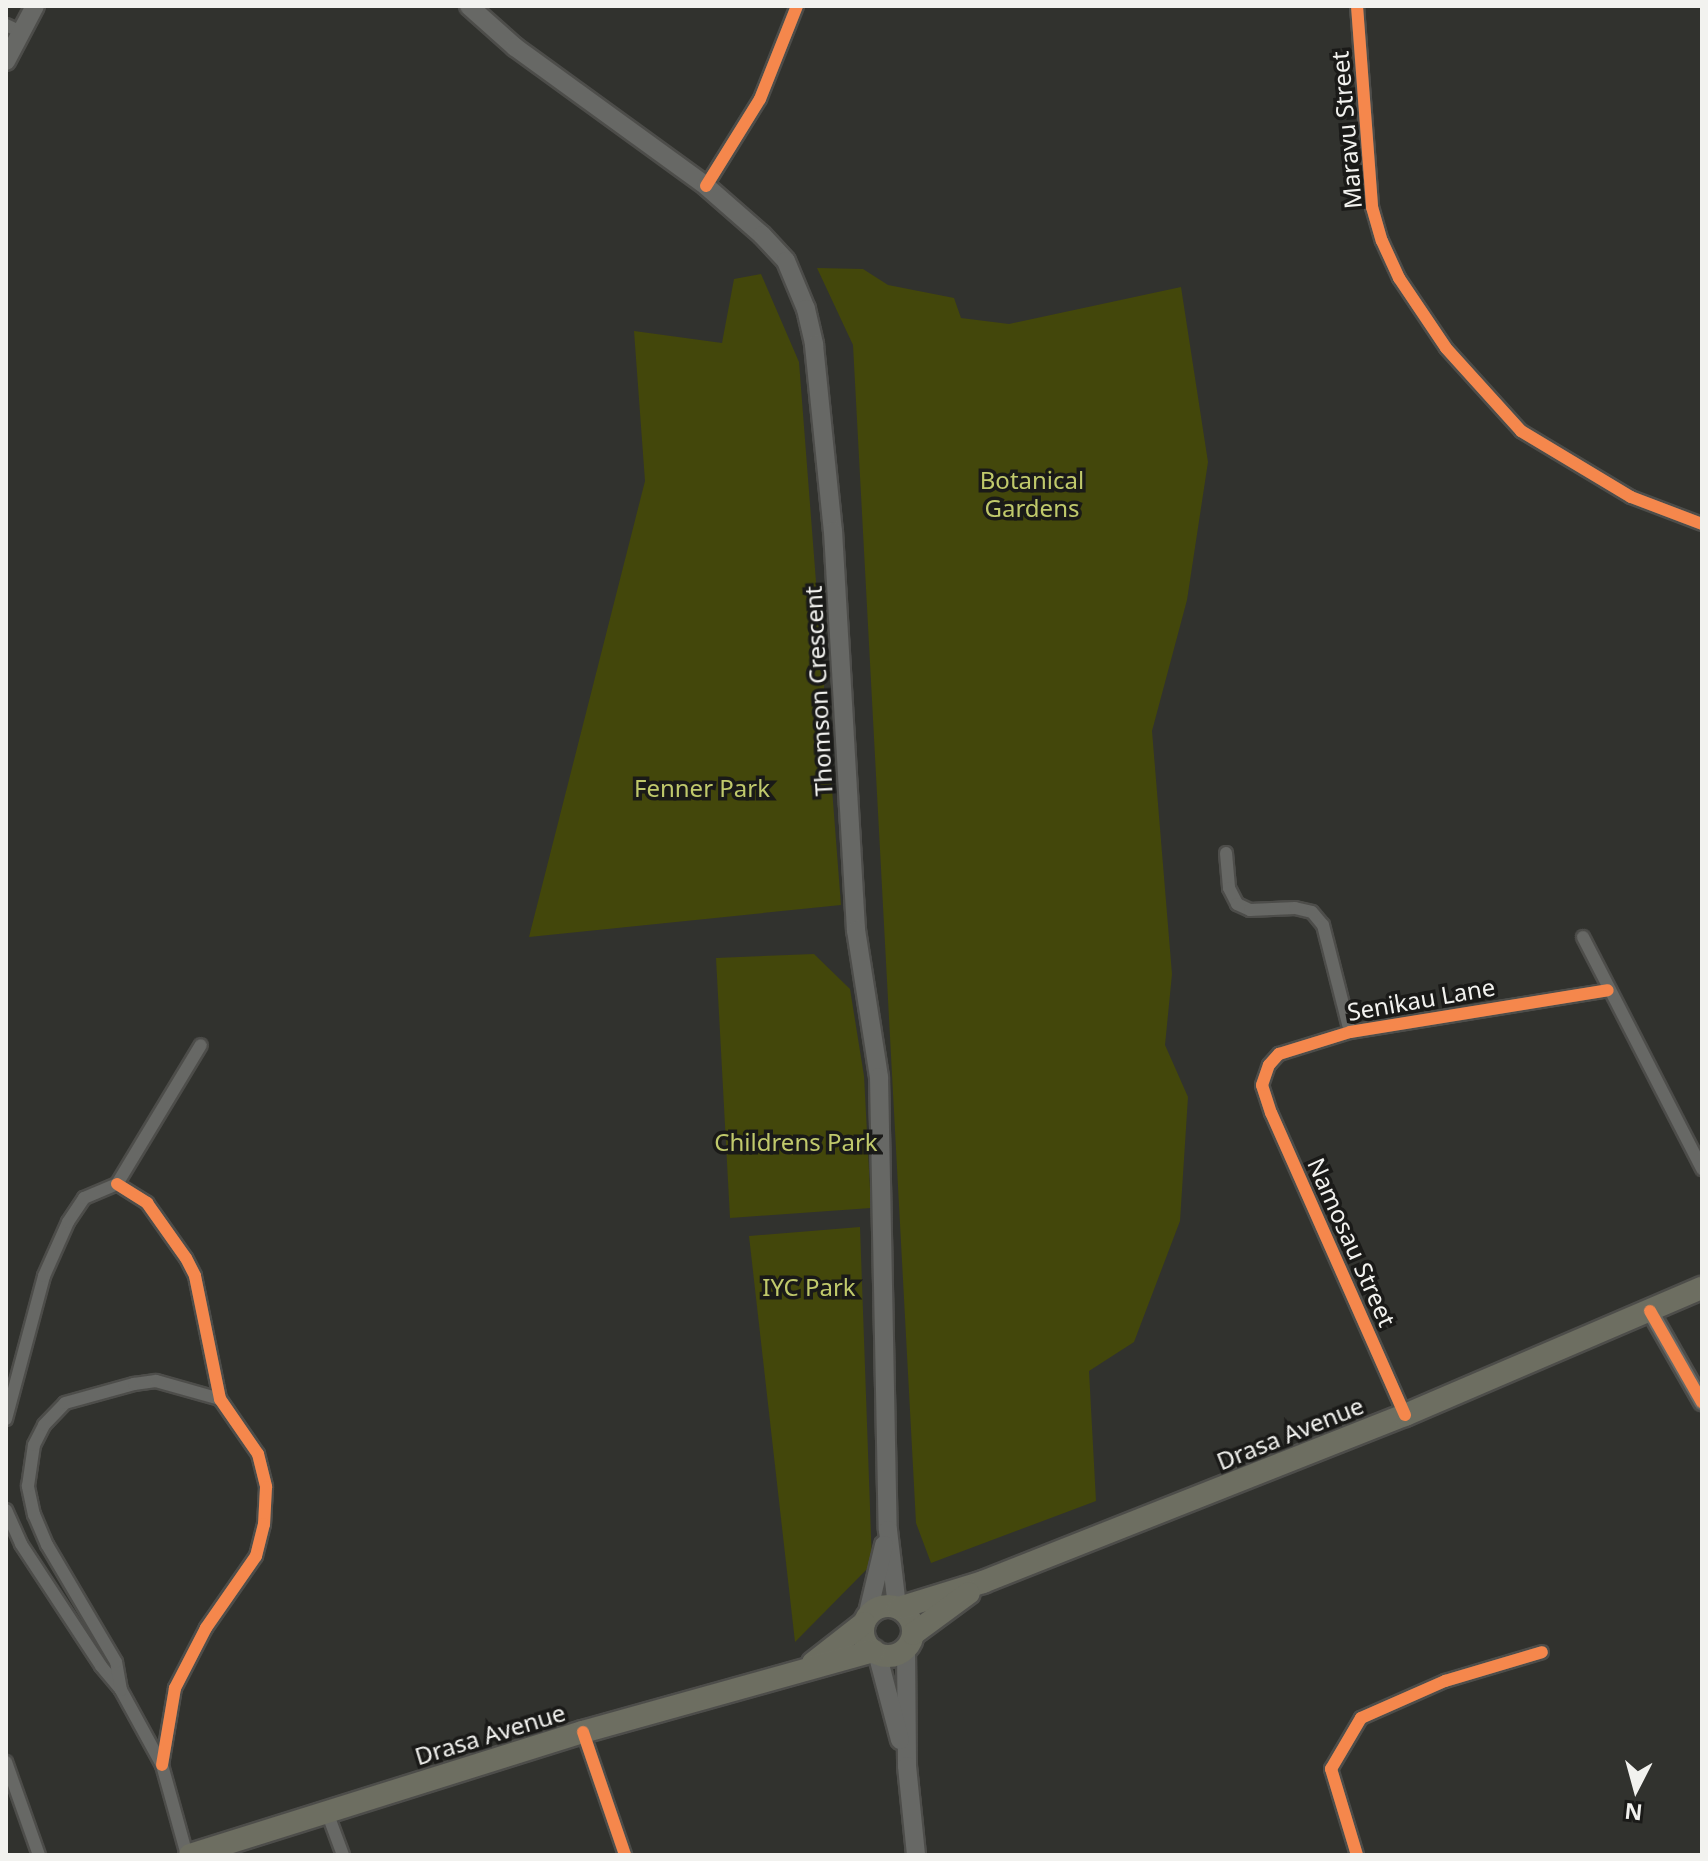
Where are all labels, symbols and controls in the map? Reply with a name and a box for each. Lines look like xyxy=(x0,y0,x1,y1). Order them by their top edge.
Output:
street label: Maravu Street xyxy=(1325,50,1367,210)
park label: Botanical Gardens xyxy=(980,466,1084,522)
street label: Thomson Crescent xyxy=(798,585,838,797)
park label: Fenner Park xyxy=(634,774,770,802)
street label: Senikau Lane xyxy=(1345,972,1497,1026)
park label: Childrens Park xyxy=(714,1128,878,1156)
street label: Namosau Street xyxy=(1302,1153,1402,1331)
park label: IYC Park xyxy=(762,1273,856,1301)
street label: Drasa Avenue xyxy=(1212,1390,1368,1476)
street label: Drasa Avenue xyxy=(411,1697,569,1771)
north arrow xyxy=(1596,1749,1676,1829)
text: N xyxy=(1623,1797,1644,1829)

